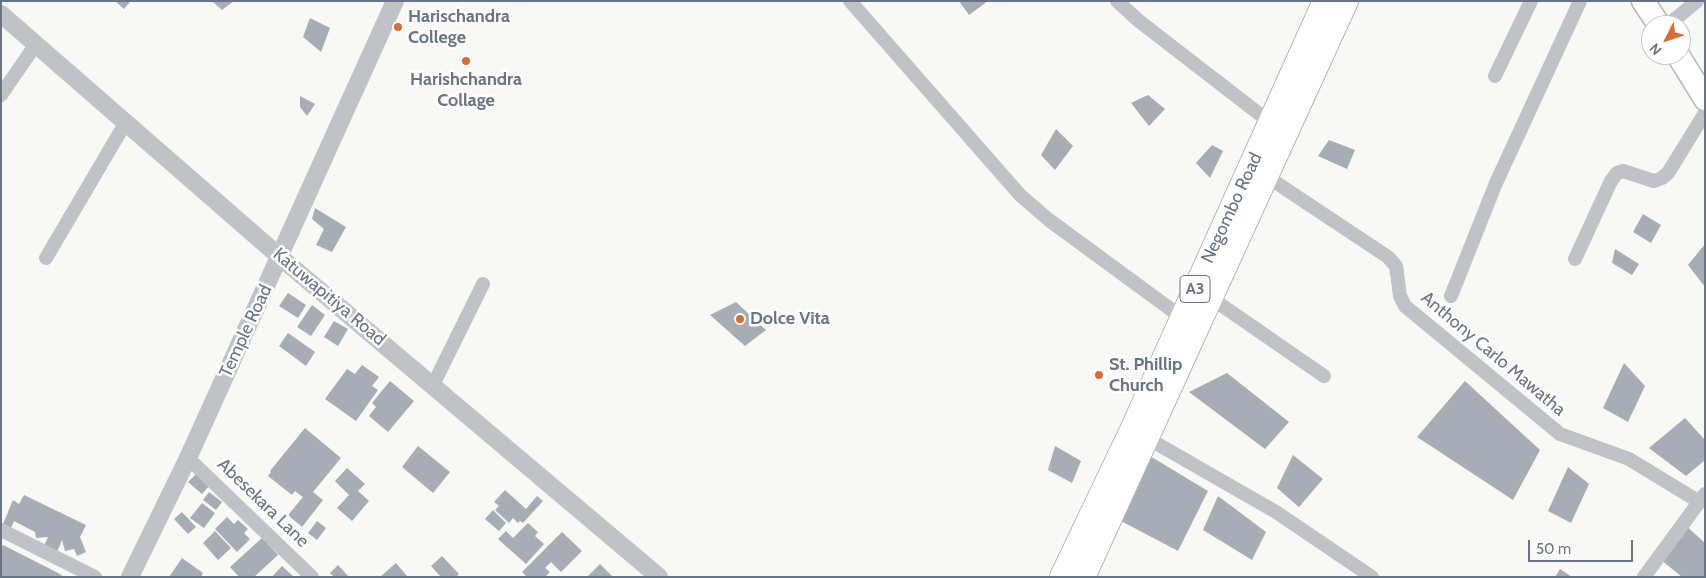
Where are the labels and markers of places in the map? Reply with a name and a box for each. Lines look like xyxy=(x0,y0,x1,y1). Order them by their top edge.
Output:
place label: Harischandra College xyxy=(408,6,510,48)
marker: Harischandra College xyxy=(392,21,404,33)
marker: Harishchandra Collage xyxy=(460,55,472,67)
place label: Harishchandra Collage xyxy=(410,69,522,112)
place label: Dolce Vita xyxy=(750,308,830,330)
marker: Dolce Vita xyxy=(734,313,746,325)
place label: St. Phillip Church xyxy=(1109,354,1182,396)
marker: St. Phillip Church xyxy=(1093,369,1105,381)

